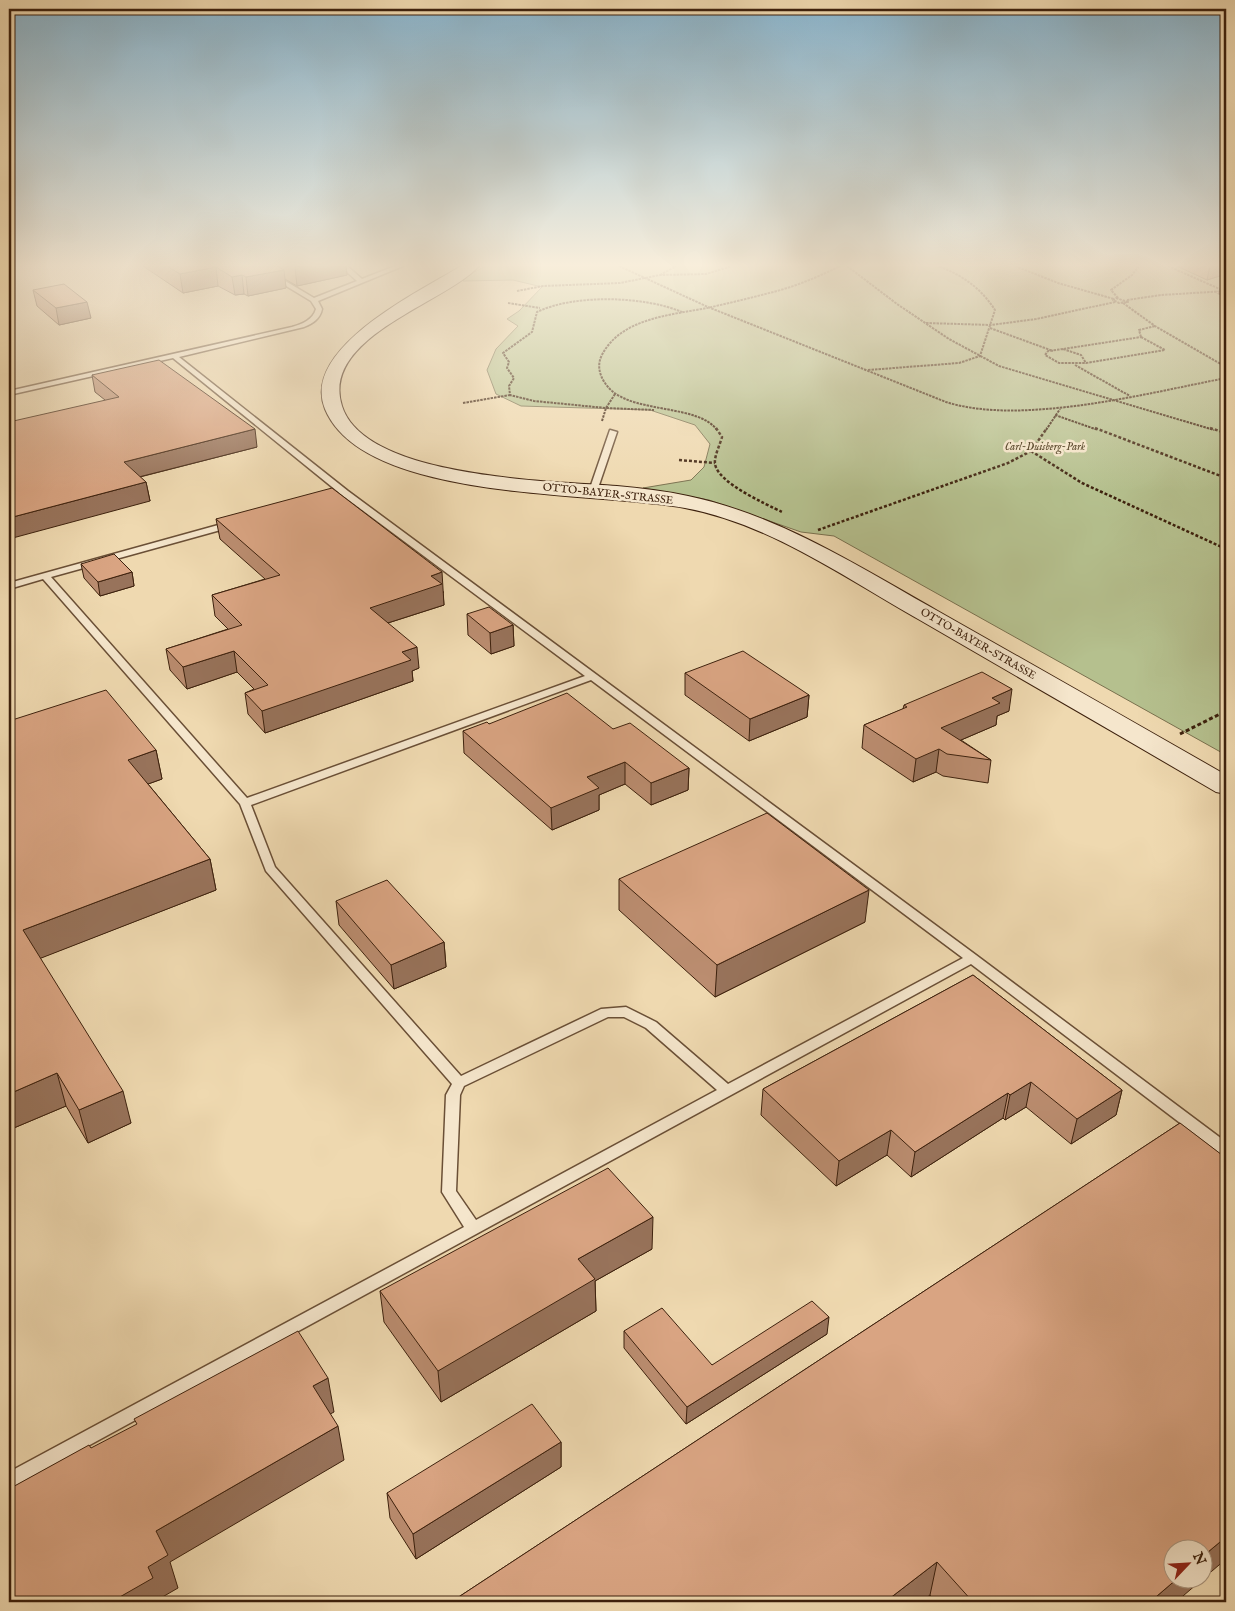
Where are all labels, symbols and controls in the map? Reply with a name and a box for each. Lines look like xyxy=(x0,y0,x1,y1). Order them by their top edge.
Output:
park label: Carl-Duisberg-Park xyxy=(1005,440,1086,455)
street label: OTTO-BAYER-STRASSE xyxy=(542,480,674,508)
street label: OTTO-BAYER-STRASSE xyxy=(918,605,1039,683)
north arrow xyxy=(1162,1538,1212,1588)
text: N xyxy=(1188,1549,1210,1568)

